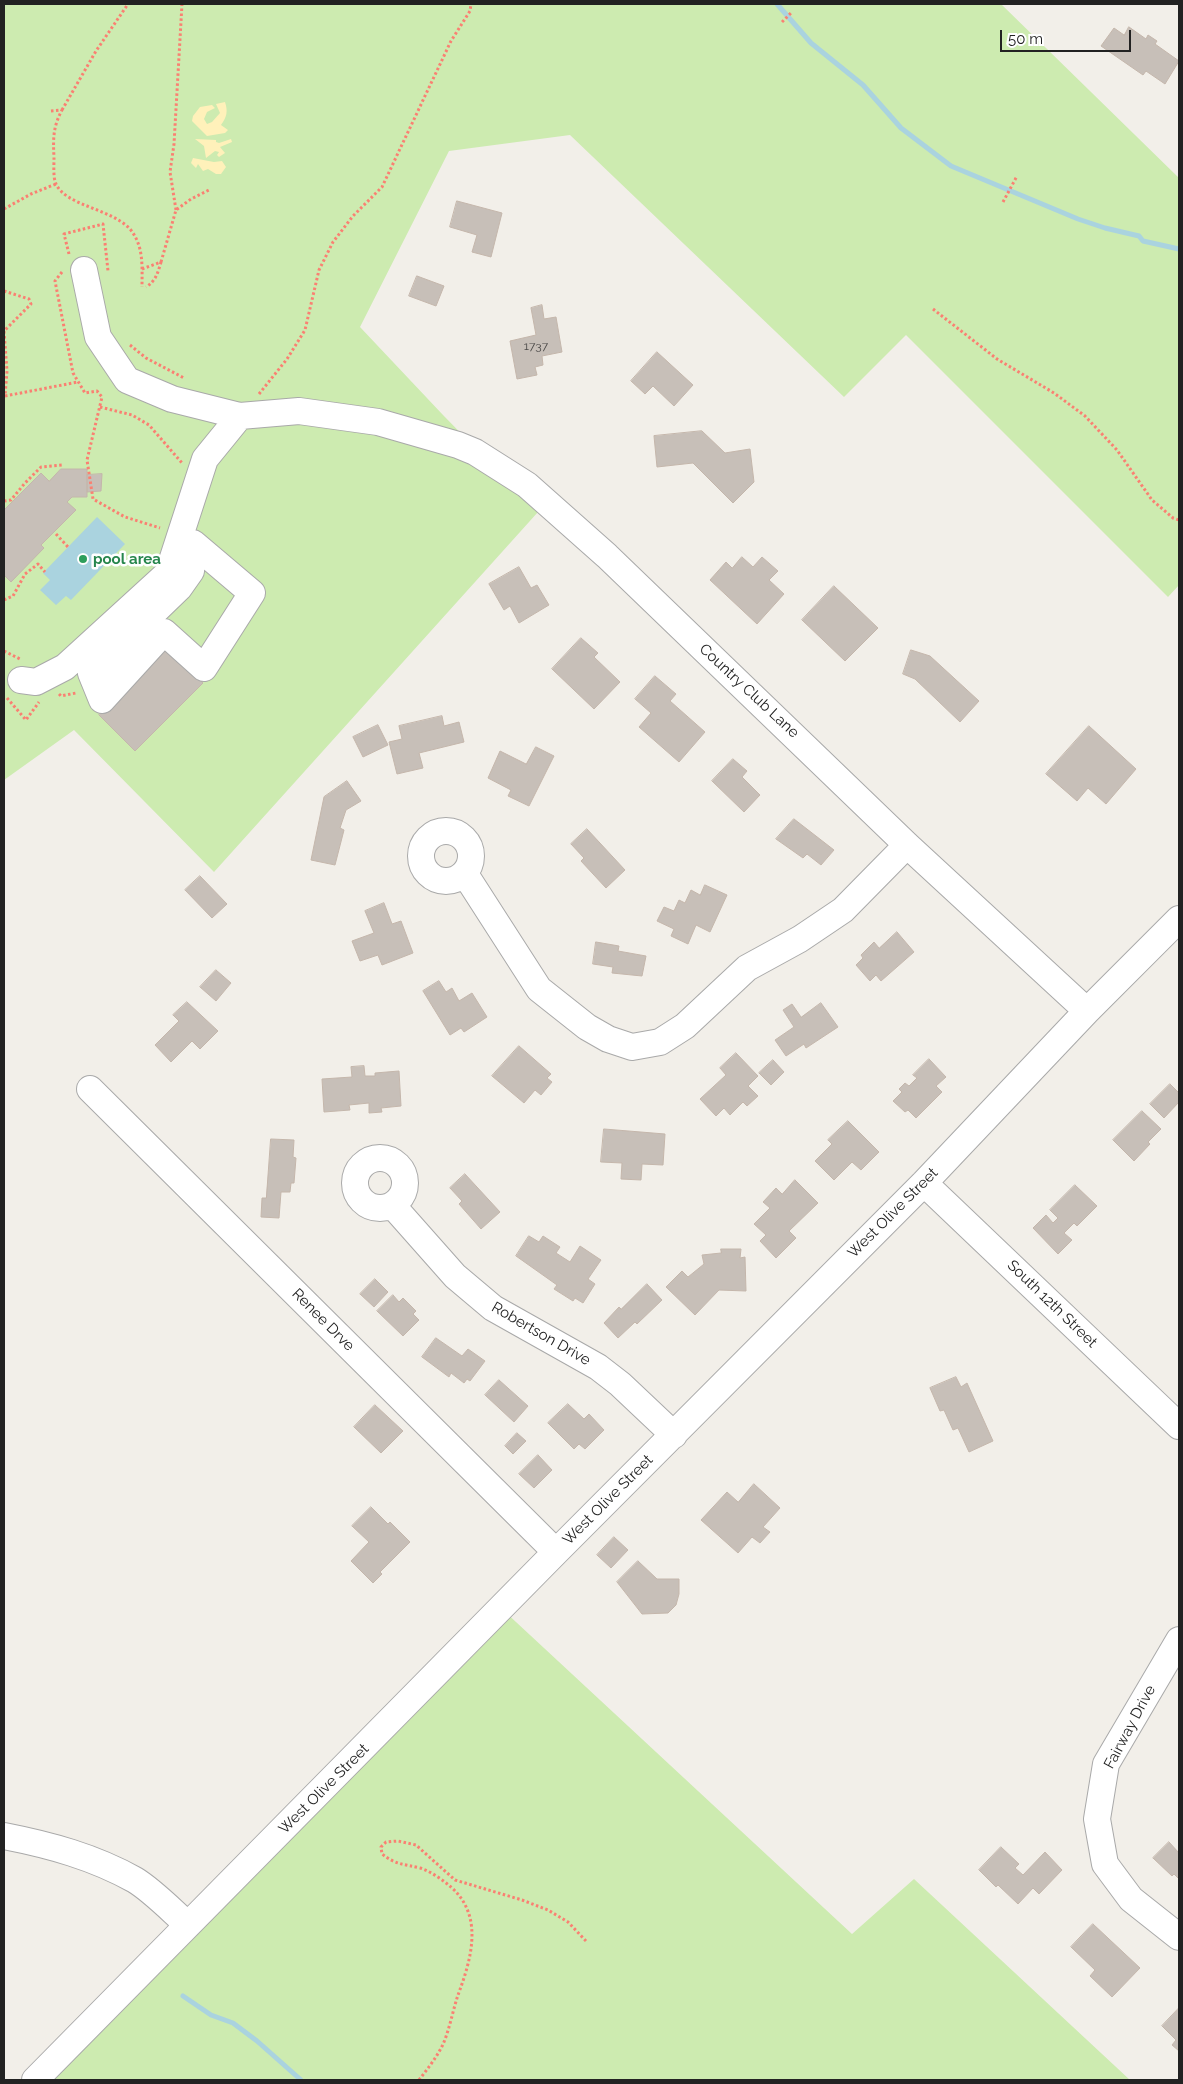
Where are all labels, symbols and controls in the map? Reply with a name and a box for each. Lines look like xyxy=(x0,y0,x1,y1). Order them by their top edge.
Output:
scale bar xyxy=(1003,20,1134,52)
text: 50 m xyxy=(1008,30,1043,48)
house number: 1737 xyxy=(524,339,548,353)
place label: pool area xyxy=(93,550,161,568)
marker: pool area xyxy=(77,553,89,565)
street label: Country Club Lane xyxy=(695,640,803,742)
street label: West Olive Street xyxy=(844,1164,942,1262)
street label: South 12th Street xyxy=(1003,1257,1101,1351)
street label: Renee Drve xyxy=(288,1285,358,1355)
street label: Robertson Drive xyxy=(488,1298,594,1370)
street label: West Olive Street xyxy=(559,1451,657,1549)
street label: Fairway Drive xyxy=(1100,1682,1160,1772)
street label: West Olive Street xyxy=(275,1740,373,1838)

